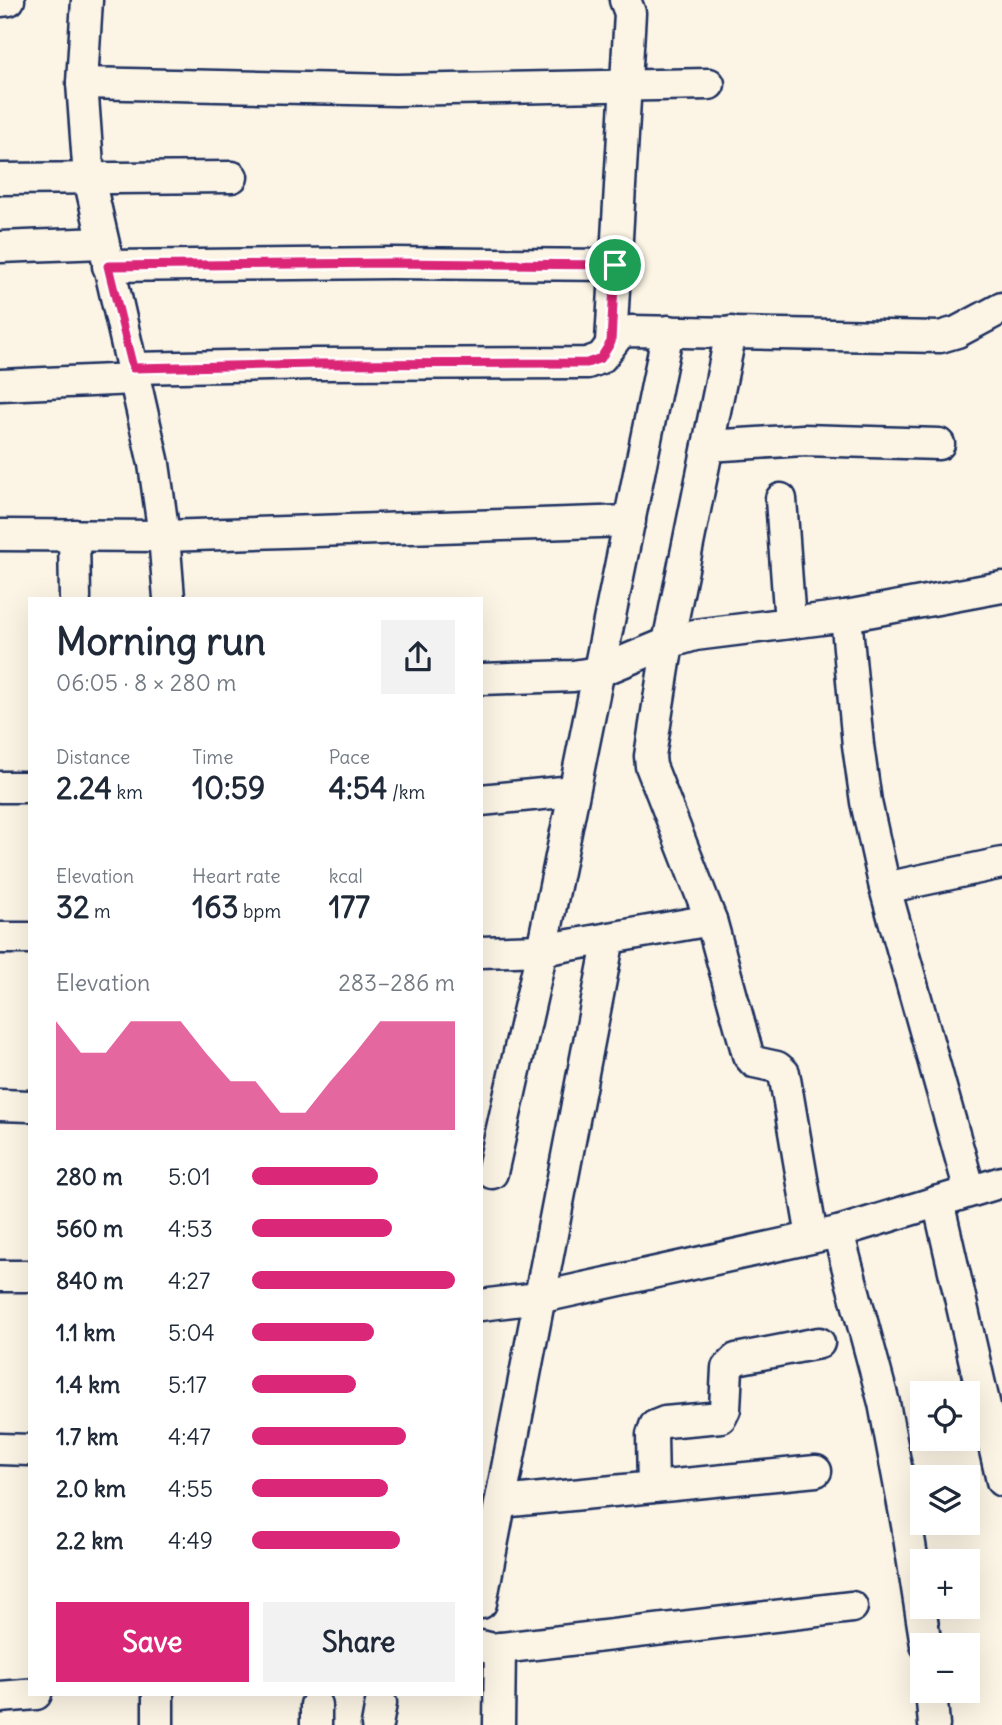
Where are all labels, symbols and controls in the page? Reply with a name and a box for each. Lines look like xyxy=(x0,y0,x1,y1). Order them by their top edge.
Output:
pin xyxy=(585,235,645,295)
icon: arrive xyxy=(596,246,634,284)
text: Morning run xyxy=(56,618,266,665)
button: share xyxy=(381,620,455,694)
text: 06:05 · 8 × 280 m xyxy=(56,668,236,697)
text: Distance xyxy=(56,745,130,769)
text: Time xyxy=(192,745,233,769)
text: Pace xyxy=(329,745,370,769)
text: 2.24 xyxy=(56,769,112,807)
text: 10:59 xyxy=(192,769,265,807)
text: 4:54 xyxy=(329,769,387,807)
text: km xyxy=(112,780,143,804)
text: /km xyxy=(387,780,425,804)
text: Elevation xyxy=(56,864,134,888)
text: Heart rate xyxy=(192,864,280,888)
text: kcal xyxy=(329,864,363,888)
text: 32 xyxy=(56,888,89,926)
text: 163 xyxy=(192,888,239,926)
text: 177 xyxy=(329,888,370,926)
text: m xyxy=(89,899,111,923)
text: bpm xyxy=(239,899,281,923)
text: Elevation xyxy=(56,968,150,997)
text: 283–286 m xyxy=(338,968,455,997)
text: 280 m xyxy=(56,1162,123,1191)
text: 5:01 xyxy=(168,1162,211,1191)
text: 560 m xyxy=(56,1214,123,1243)
text: 4:53 xyxy=(168,1214,213,1243)
text: 840 m xyxy=(56,1266,123,1295)
text: 4:27 xyxy=(168,1266,210,1295)
text: 1.1 km xyxy=(56,1318,115,1347)
text: 5:04 xyxy=(168,1318,215,1347)
text: 1.4 km xyxy=(56,1370,120,1399)
text: 5:17 xyxy=(168,1370,207,1399)
map controls xyxy=(910,1381,980,1703)
button: locate xyxy=(910,1381,980,1451)
text: 1.7 km xyxy=(56,1422,119,1451)
text: 4:47 xyxy=(168,1422,211,1451)
button: layers xyxy=(910,1465,980,1535)
text: 2.0 km xyxy=(56,1474,126,1503)
text: 4:55 xyxy=(168,1474,213,1503)
text: 2.2 km xyxy=(56,1526,123,1555)
text: 4:49 xyxy=(168,1526,213,1555)
button: + xyxy=(910,1549,980,1619)
button: Save xyxy=(56,1602,249,1682)
button: Share xyxy=(263,1602,455,1682)
button: − xyxy=(910,1633,980,1703)

